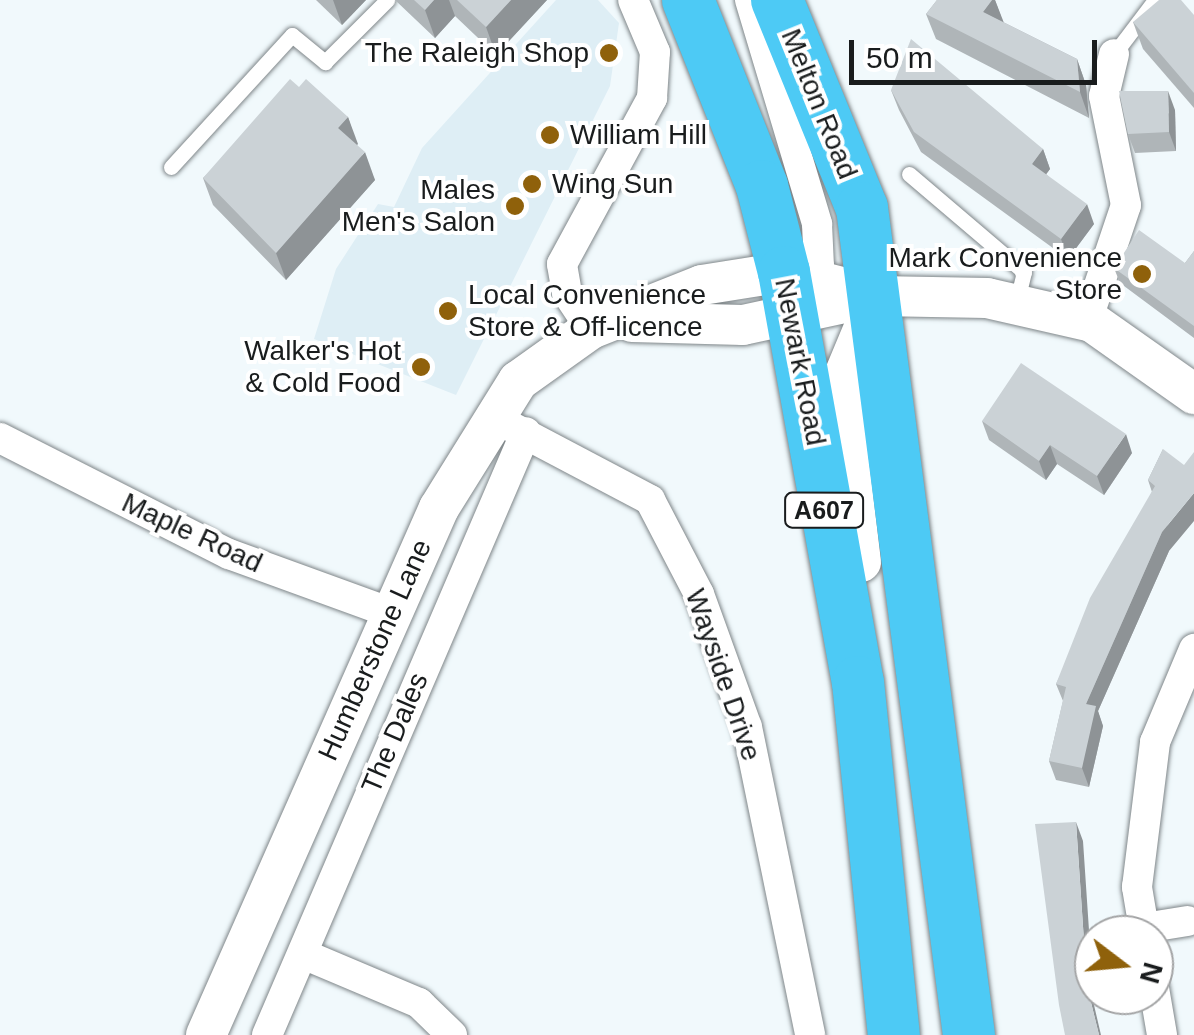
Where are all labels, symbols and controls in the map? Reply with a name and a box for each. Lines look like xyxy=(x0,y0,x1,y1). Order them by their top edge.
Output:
scale bar xyxy=(854,20,1102,82)
street label: Melton Road xyxy=(774,24,864,184)
place label: The Raleigh Shop xyxy=(365,36,589,70)
text: 50 m xyxy=(866,41,933,74)
marker: The Raleigh Shop xyxy=(598,42,620,64)
place label: William Hill xyxy=(570,118,707,152)
marker: William Hill xyxy=(539,124,561,146)
place label: Wing Sun xyxy=(552,167,673,201)
place label: Males Men's Salon xyxy=(342,173,495,239)
marker: Wing Sun xyxy=(521,173,543,195)
marker: Males Men's Salon xyxy=(504,195,526,217)
place label: Mark Convenience Store xyxy=(889,241,1122,307)
marker: Mark Convenience Store xyxy=(1131,263,1153,285)
street label: Newark Road xyxy=(767,276,833,448)
place label: Local Convenience Store & Off-licence xyxy=(468,278,706,344)
marker: Local Convenience Store & Off-licence xyxy=(437,300,459,322)
place label: Walker's Hot & Cold Food xyxy=(244,334,401,400)
marker: Walker's Hot & Cold Food xyxy=(410,356,432,378)
street label: Maple Road xyxy=(116,486,268,580)
road number: A607 xyxy=(784,490,864,530)
street label: Humberstone Lane xyxy=(311,534,439,766)
street label: Wayside Drive xyxy=(678,585,768,765)
street label: The Dales xyxy=(355,668,435,798)
north arrow xyxy=(1074,915,1174,1015)
text: N xyxy=(1134,959,1169,987)

